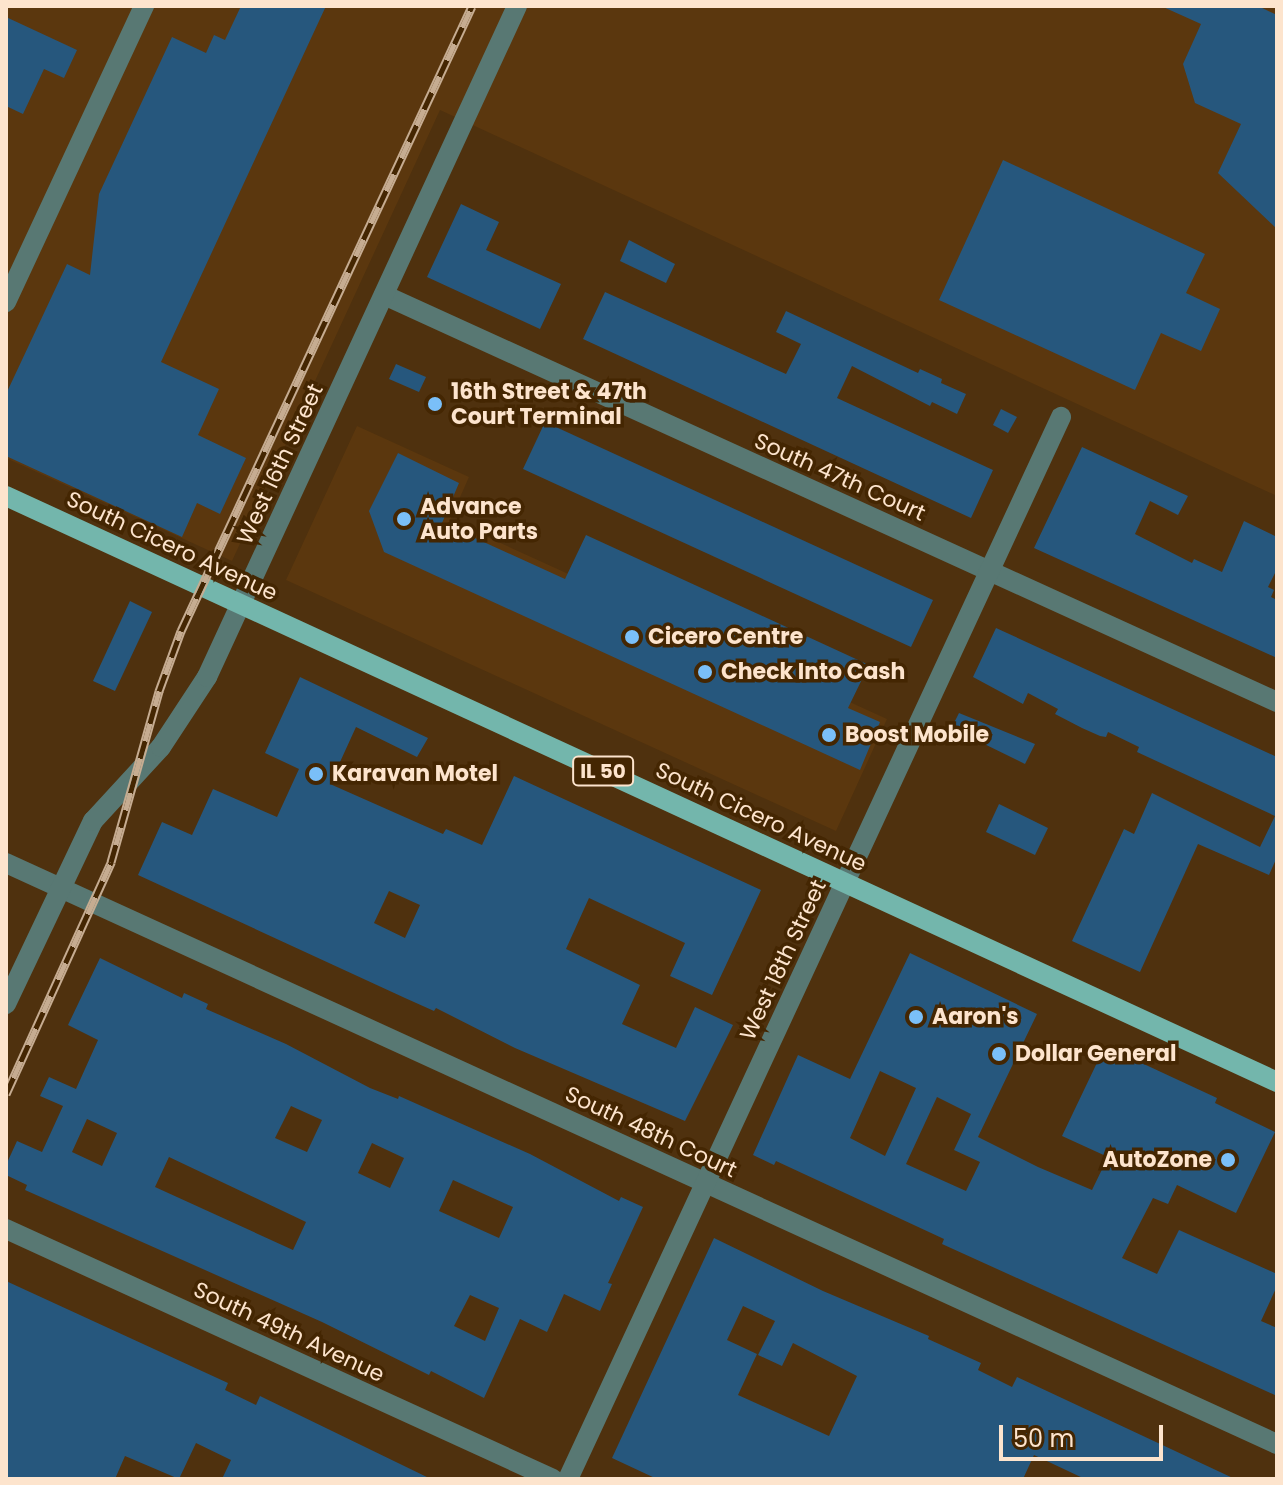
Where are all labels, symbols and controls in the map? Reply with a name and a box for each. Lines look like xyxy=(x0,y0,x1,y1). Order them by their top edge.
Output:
place label: 16th Street & 47th Court Terminal xyxy=(451,378,647,430)
street label: West 16th Street xyxy=(231,380,329,548)
marker: 16th Street & 47th Court Terminal xyxy=(426,395,444,413)
street label: South 47th Court xyxy=(750,427,930,527)
street label: South Cicero Avenue xyxy=(63,486,281,606)
place label: Advance Auto Parts xyxy=(420,493,538,544)
marker: Advance Auto Parts xyxy=(395,510,413,528)
place label: Cicero Centre xyxy=(648,624,803,650)
marker: Cicero Centre xyxy=(623,628,641,646)
place label: Check Into Cash xyxy=(721,659,905,685)
marker: Check Into Cash xyxy=(696,663,714,681)
place label: Boost Mobile xyxy=(845,722,989,748)
marker: Boost Mobile xyxy=(820,726,838,744)
road number: IL 50 xyxy=(571,755,635,787)
street label: South Cicero Avenue xyxy=(652,757,870,877)
place label: Karavan Motel xyxy=(332,761,498,787)
marker: Karavan Motel xyxy=(307,765,325,783)
street label: West 18th Street xyxy=(734,876,832,1044)
place label: Aaron's xyxy=(932,1004,1019,1030)
marker: Aaron's xyxy=(907,1008,925,1026)
place label: Dollar General xyxy=(1015,1041,1177,1067)
marker: Dollar General xyxy=(990,1045,1008,1063)
street label: South 48th Court xyxy=(561,1081,741,1183)
place label: AutoZone xyxy=(1103,1147,1212,1173)
marker: AutoZone xyxy=(1219,1151,1237,1169)
street label: South 49th Avenue xyxy=(189,1276,389,1388)
scale bar xyxy=(1003,1409,1167,1459)
text: 50 m xyxy=(1013,1422,1074,1455)

